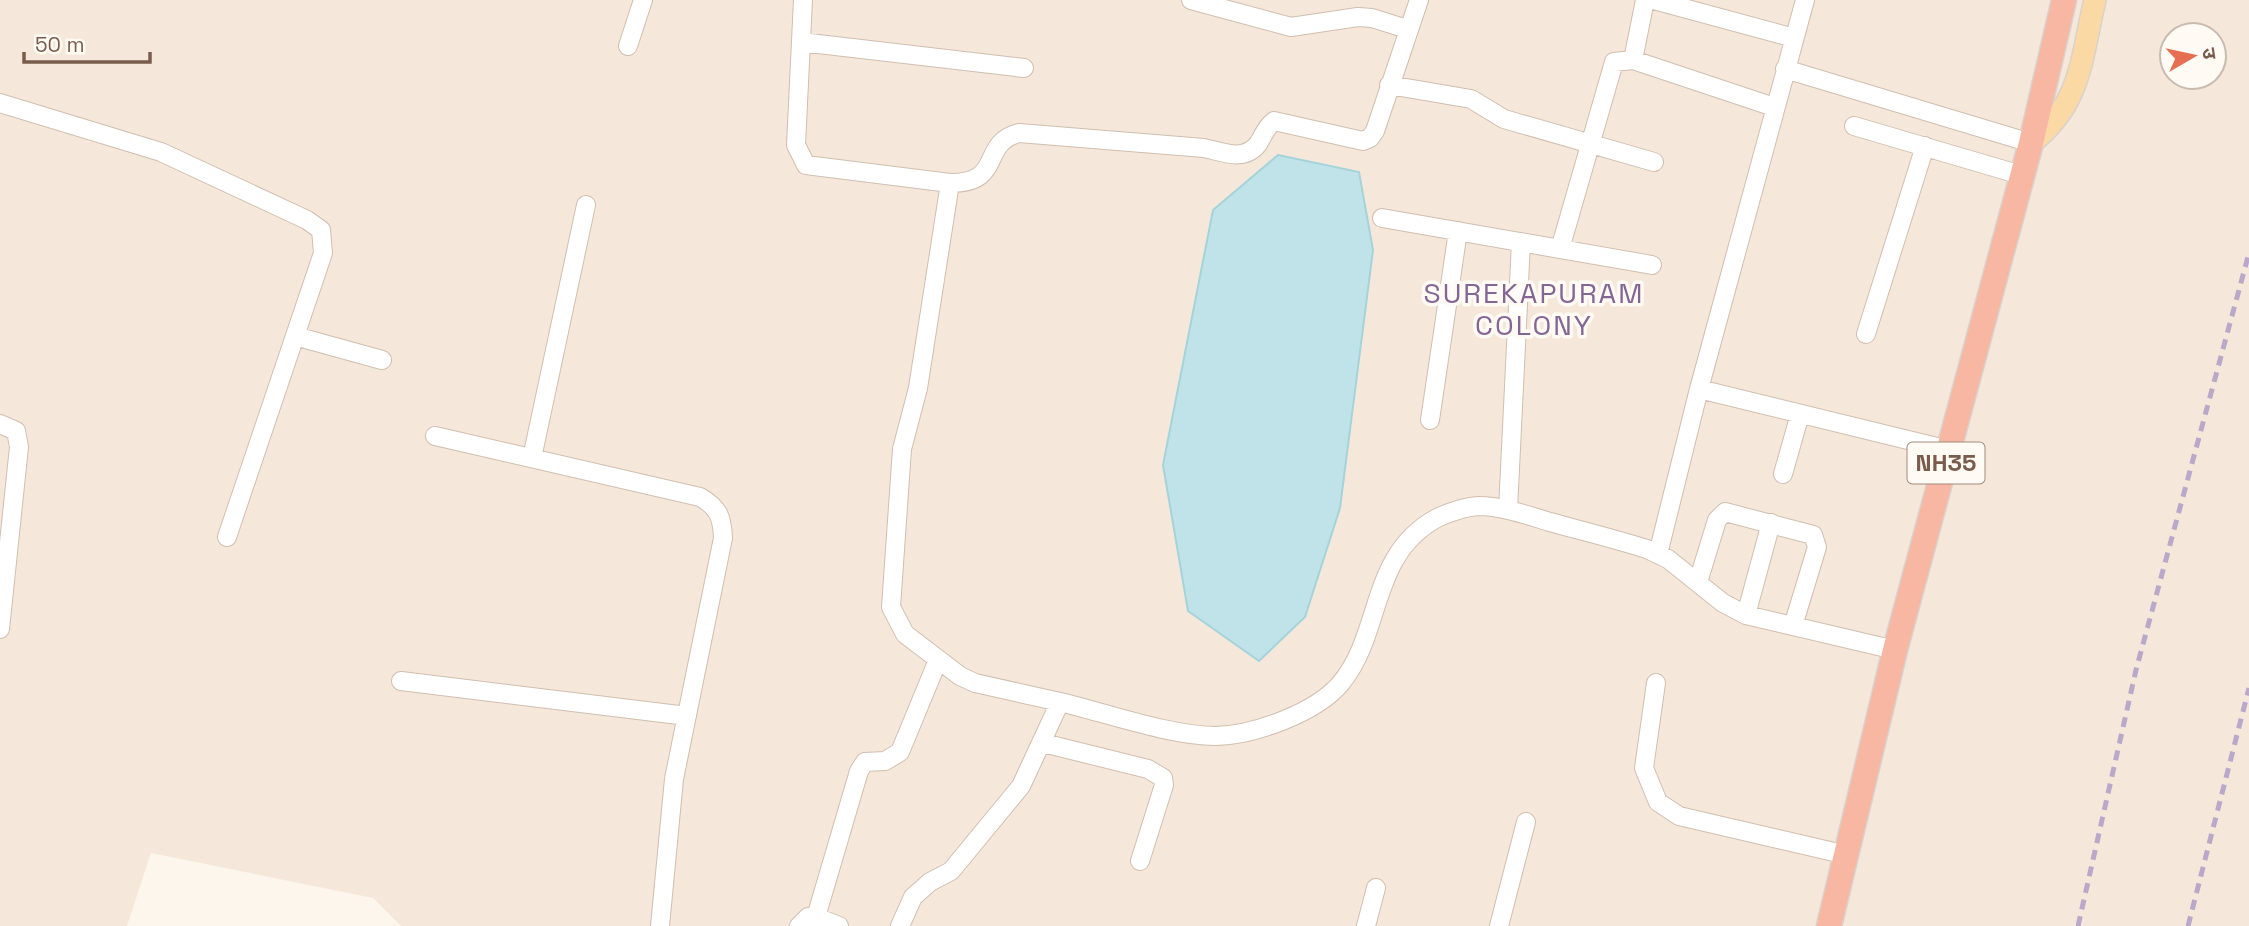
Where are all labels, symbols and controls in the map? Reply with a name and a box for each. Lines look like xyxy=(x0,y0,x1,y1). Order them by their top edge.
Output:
scale bar xyxy=(24,21,150,65)
north arrow xyxy=(2158,21,2228,91)
text: 50 m xyxy=(35,31,85,58)
text: उ xyxy=(2196,46,2223,62)
district label: SUREKAPURAM COLONY xyxy=(1424,275,1644,343)
road number: NH35 xyxy=(1908,442,1984,484)

